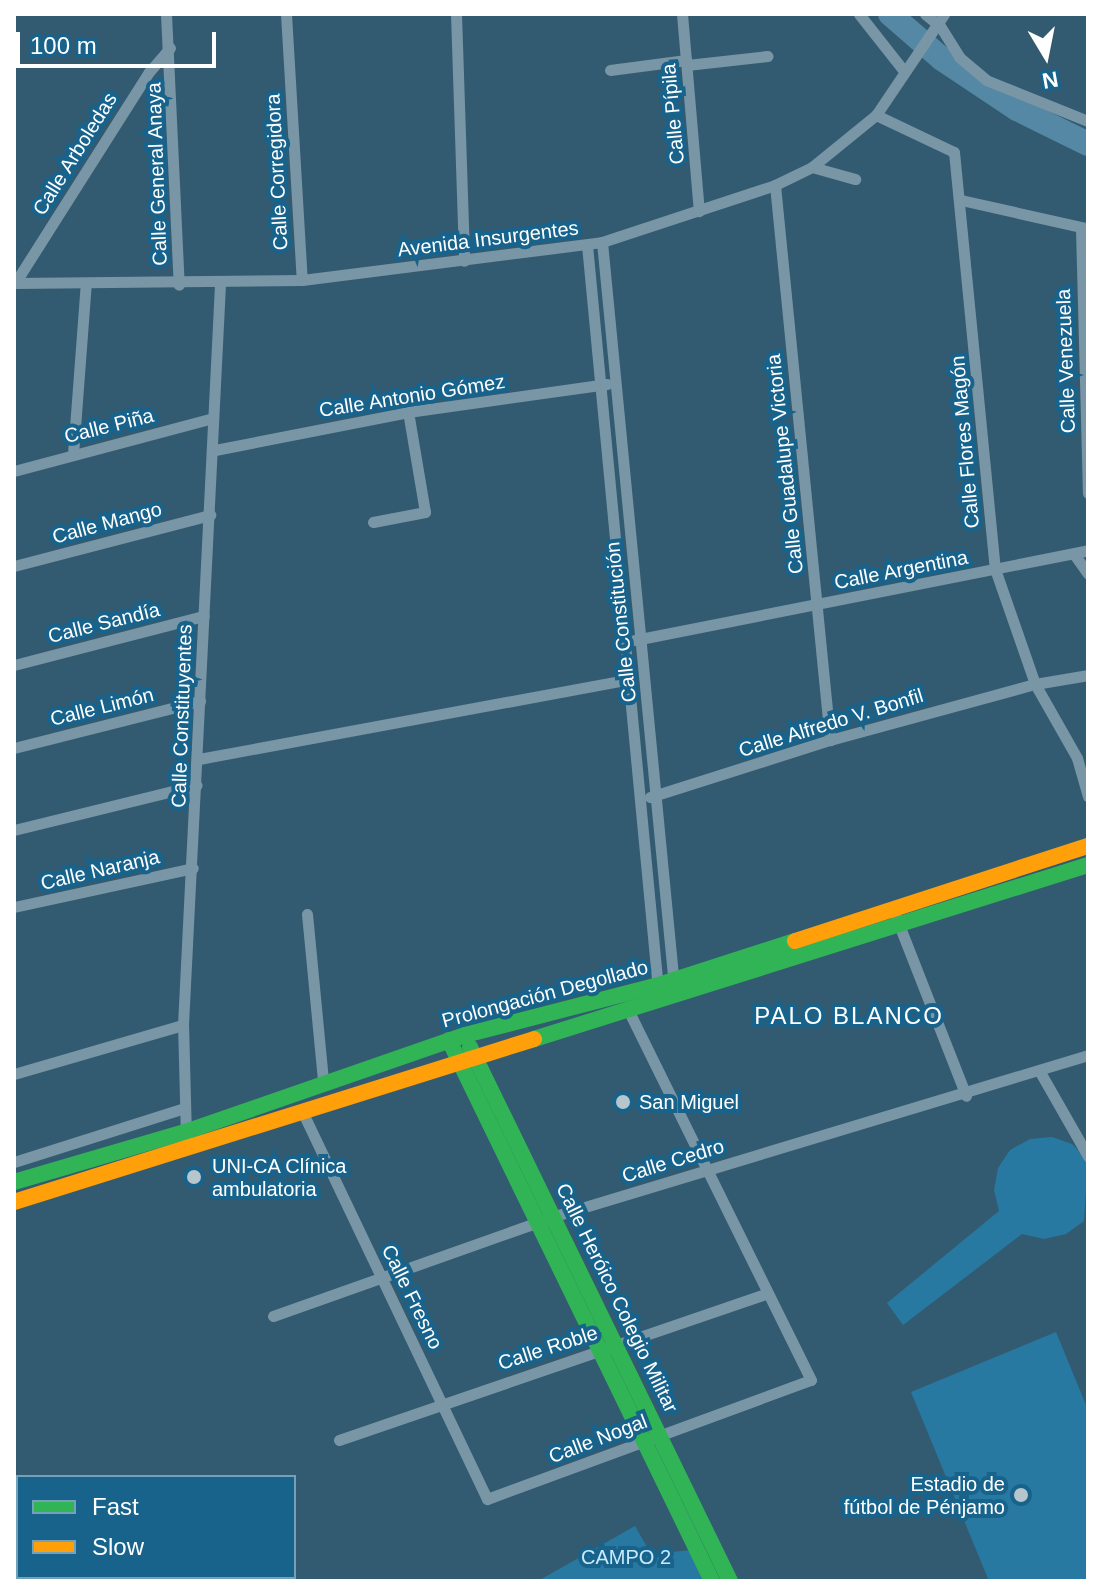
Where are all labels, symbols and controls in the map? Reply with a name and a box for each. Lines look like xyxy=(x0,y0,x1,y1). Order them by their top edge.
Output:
scale bar xyxy=(20,16,220,66)
north arrow xyxy=(1006,16,1086,96)
text: 100 m xyxy=(30,32,97,59)
street label: Calle Pípila xyxy=(657,63,689,165)
text: N xyxy=(1040,66,1060,94)
street label: Calle General Anaya xyxy=(142,81,172,267)
street label: Calle Arboledas xyxy=(27,88,123,220)
street label: Calle Corregidora xyxy=(261,93,293,251)
street label: Avenida Insurgentes xyxy=(396,216,580,262)
street label: Calle Venezuela xyxy=(1051,288,1081,434)
street label: Calle Guadalupe Victoria xyxy=(762,353,808,575)
street label: Calle Flores Magón xyxy=(945,355,985,529)
street label: Calle Antonio Gómez xyxy=(317,369,507,423)
street label: Calle Piña xyxy=(62,403,156,449)
street label: Calle Mango xyxy=(50,497,164,549)
street label: Calle Constitución xyxy=(601,541,641,703)
street label: Calle Argentina xyxy=(832,545,970,595)
street label: Calle Sandía xyxy=(46,598,162,648)
street label: Calle Constituyentes xyxy=(167,624,197,808)
street label: Calle Limón xyxy=(48,683,156,731)
street label: Calle Alfredo V. Bonfil xyxy=(735,683,927,763)
street label: Calle Naranja xyxy=(38,845,162,895)
street label: Prolongación Degollado xyxy=(439,955,651,1033)
district label: PALO BLANCO xyxy=(754,1002,944,1030)
place label: San Miguel xyxy=(639,1090,739,1114)
marker: San Miguel xyxy=(614,1093,632,1111)
street label: Calle Cedro xyxy=(619,1134,727,1188)
place label: UNI-CA Clínica ambulatoria xyxy=(212,1154,348,1201)
marker: UNI-CA Clínica ambulatoria xyxy=(183,1166,205,1188)
street label: Calle Heróico Colegio Militar xyxy=(551,1179,683,1417)
street label: Calle Fresno xyxy=(376,1241,448,1353)
street label: Calle Roble xyxy=(495,1321,601,1375)
street label: Calle Nogal xyxy=(545,1409,651,1469)
place label: Estadio de fútbol de Pénjamo xyxy=(844,1472,1005,1519)
legend xyxy=(16,1475,296,1579)
marker: Estadio de fútbol de Pénjamo xyxy=(1012,1486,1030,1504)
text: Fast xyxy=(92,1493,139,1520)
text: Slow xyxy=(92,1533,144,1560)
park label: CAMPO 2 xyxy=(581,1545,671,1569)

